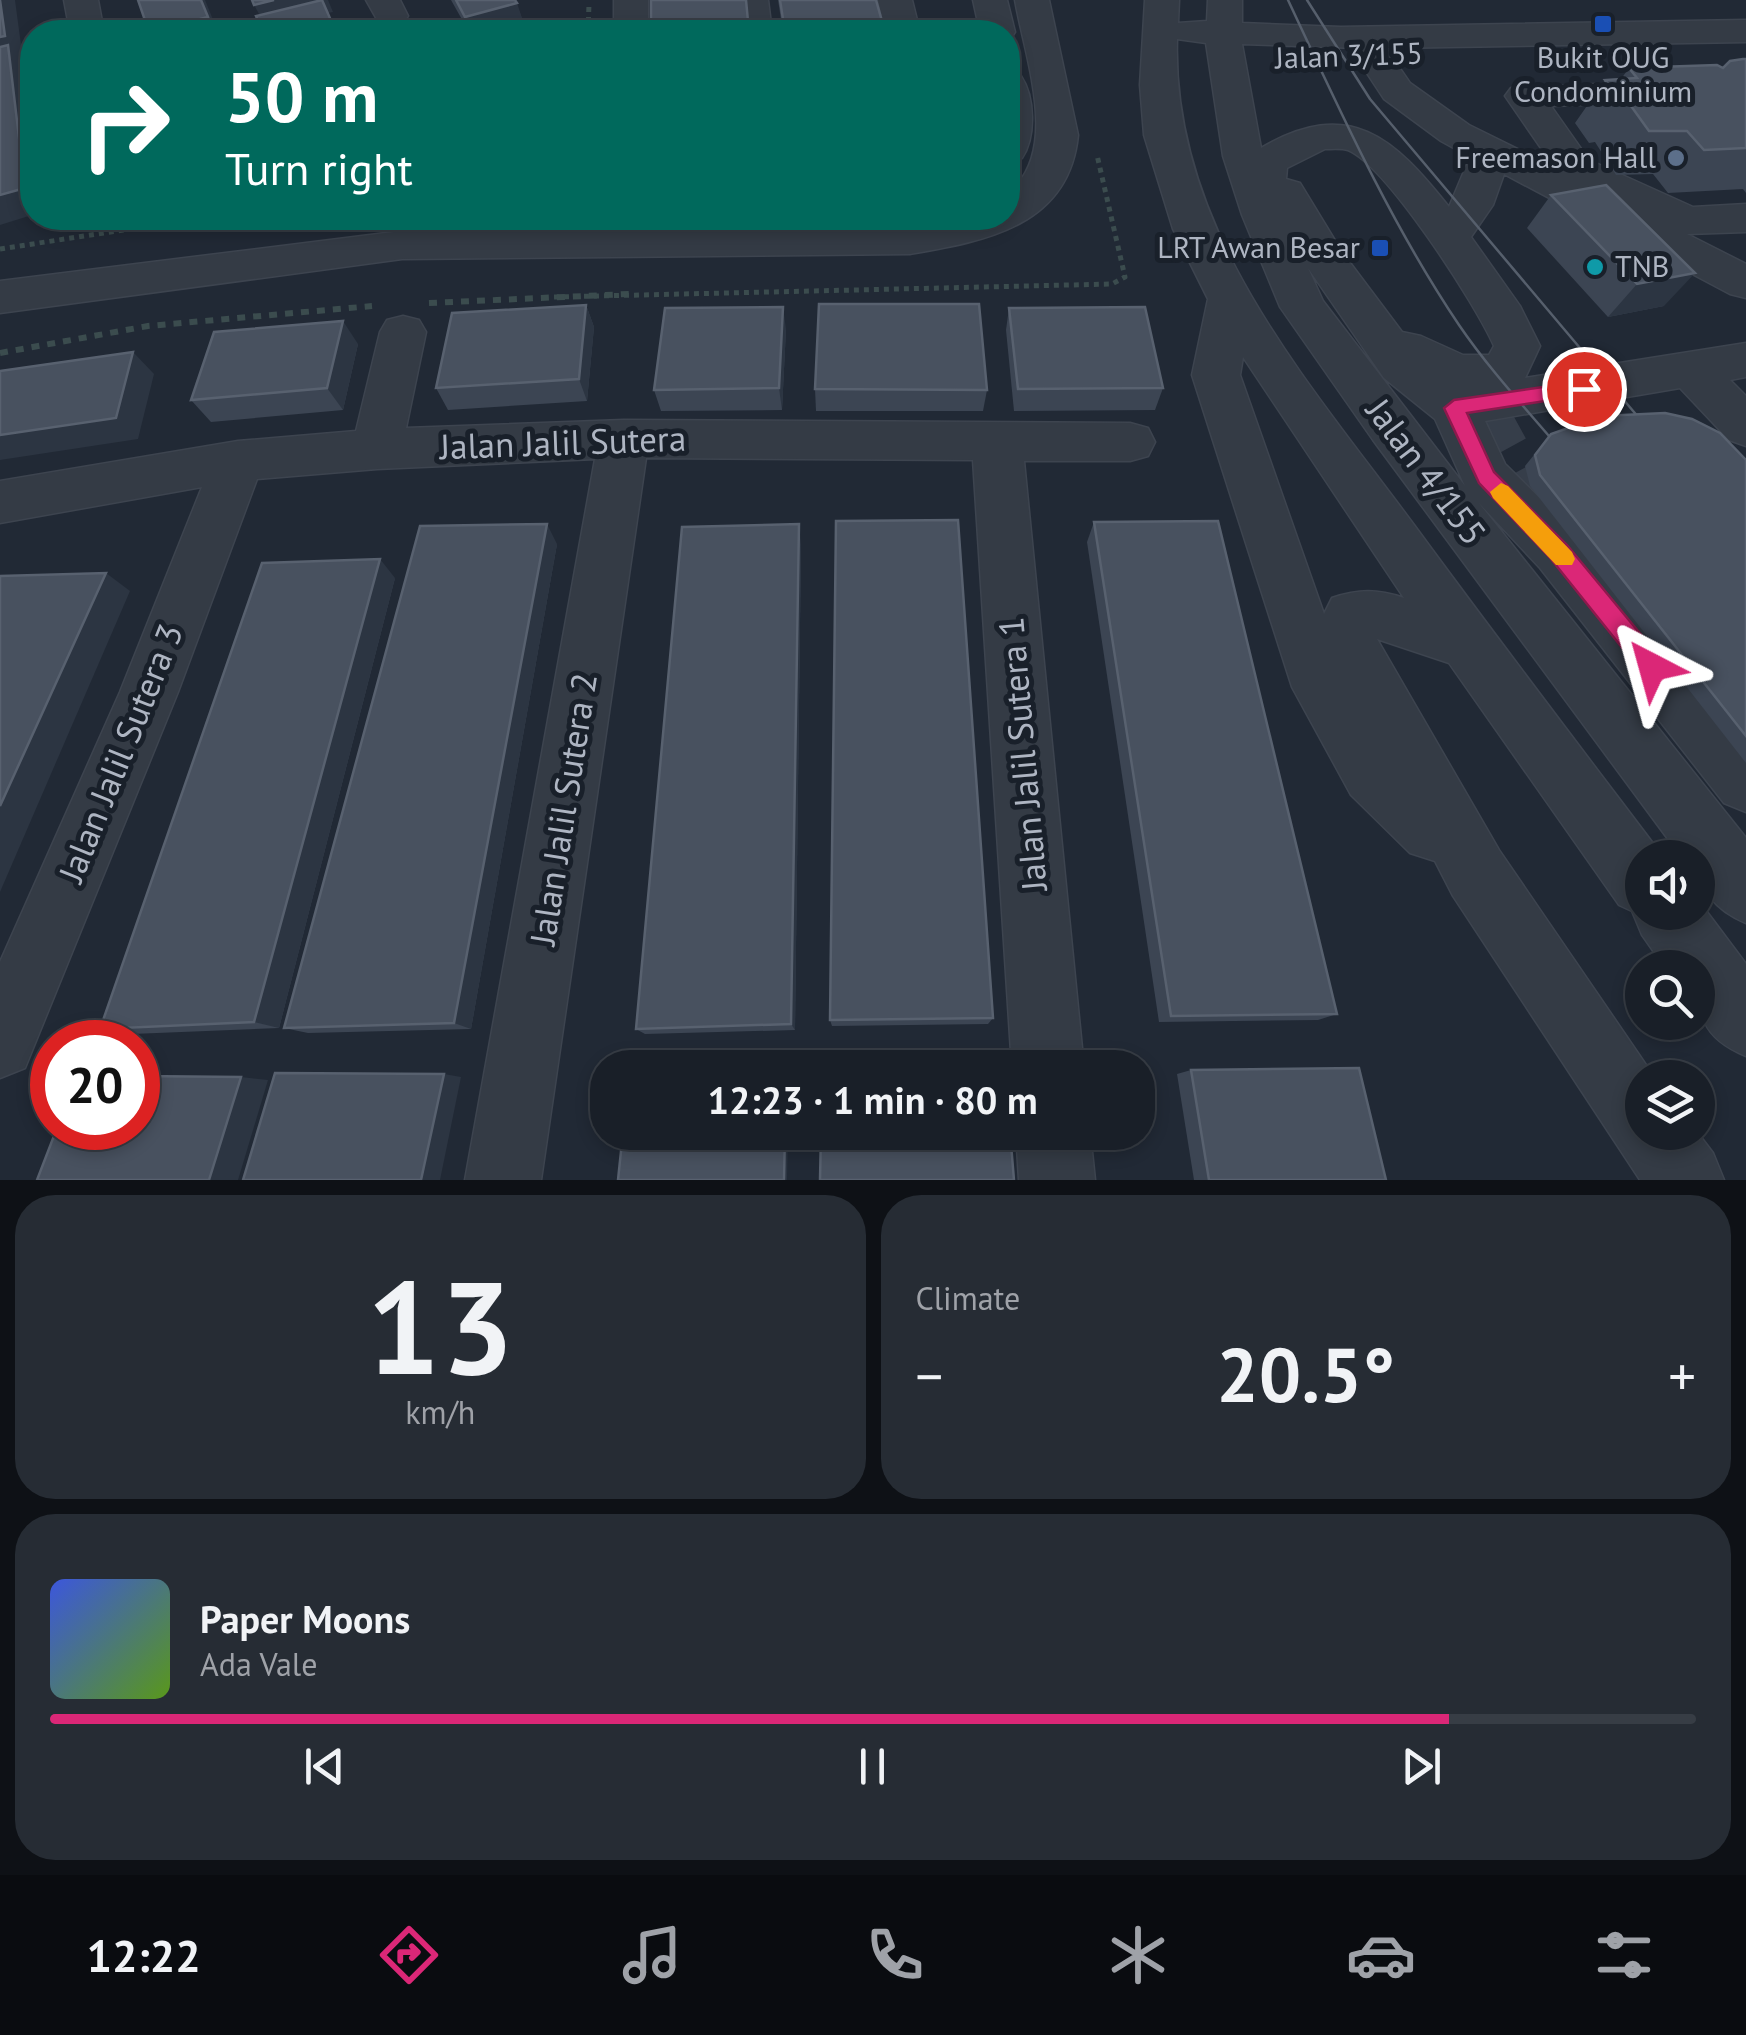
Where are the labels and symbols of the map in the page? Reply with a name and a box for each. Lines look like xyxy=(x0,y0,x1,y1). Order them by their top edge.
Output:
marker: Bukit OUG Condominium xyxy=(1592,13,1614,35)
street label: Jalan 3/155 xyxy=(1272,32,1423,77)
place label: Bukit OUG Condominium xyxy=(1514,37,1692,110)
place label: Freemason Hall xyxy=(1455,137,1656,176)
marker: Freemason Hall xyxy=(1665,147,1687,169)
place label: LRT Awan Besar xyxy=(1157,227,1360,266)
marker: LRT Awan Besar xyxy=(1369,237,1391,259)
place label: TNB xyxy=(1615,246,1669,285)
marker: TNB xyxy=(1584,256,1606,278)
pin xyxy=(1542,347,1627,432)
street label: Jalan 4/155 xyxy=(1355,387,1497,554)
street label: Jalan Jalil Sutera xyxy=(437,415,687,469)
street label: Jalan Jalil Sutera 1 xyxy=(987,615,1057,895)
position arrow xyxy=(1600,615,1704,719)
street label: Jalan Jalil Sutera 3 xyxy=(47,617,193,890)
street label: Jalan Jalil Sutera 2 xyxy=(518,670,607,950)
speed limit sign: 20 xyxy=(30,1020,160,1150)

